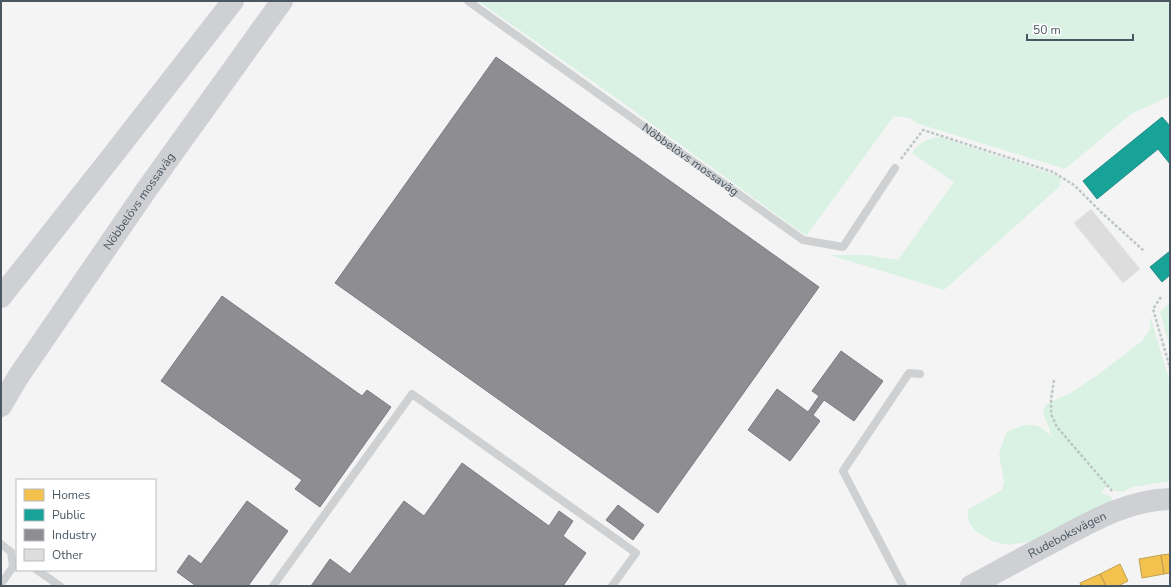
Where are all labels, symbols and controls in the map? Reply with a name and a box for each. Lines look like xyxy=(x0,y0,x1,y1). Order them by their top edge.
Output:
scale bar xyxy=(1027,16,1133,42)
text: 50 m xyxy=(1033,22,1061,38)
street label: Nöbbelövs mossaväg xyxy=(639,120,742,200)
street label: Nöbbelövs mossaväg xyxy=(100,149,179,253)
legend xyxy=(16,479,156,571)
text: Homes xyxy=(52,487,90,503)
text: Public xyxy=(52,507,86,523)
street label: Rudeboksvägen xyxy=(1025,508,1109,562)
text: Industry xyxy=(52,527,97,543)
text: Other xyxy=(52,547,84,563)

